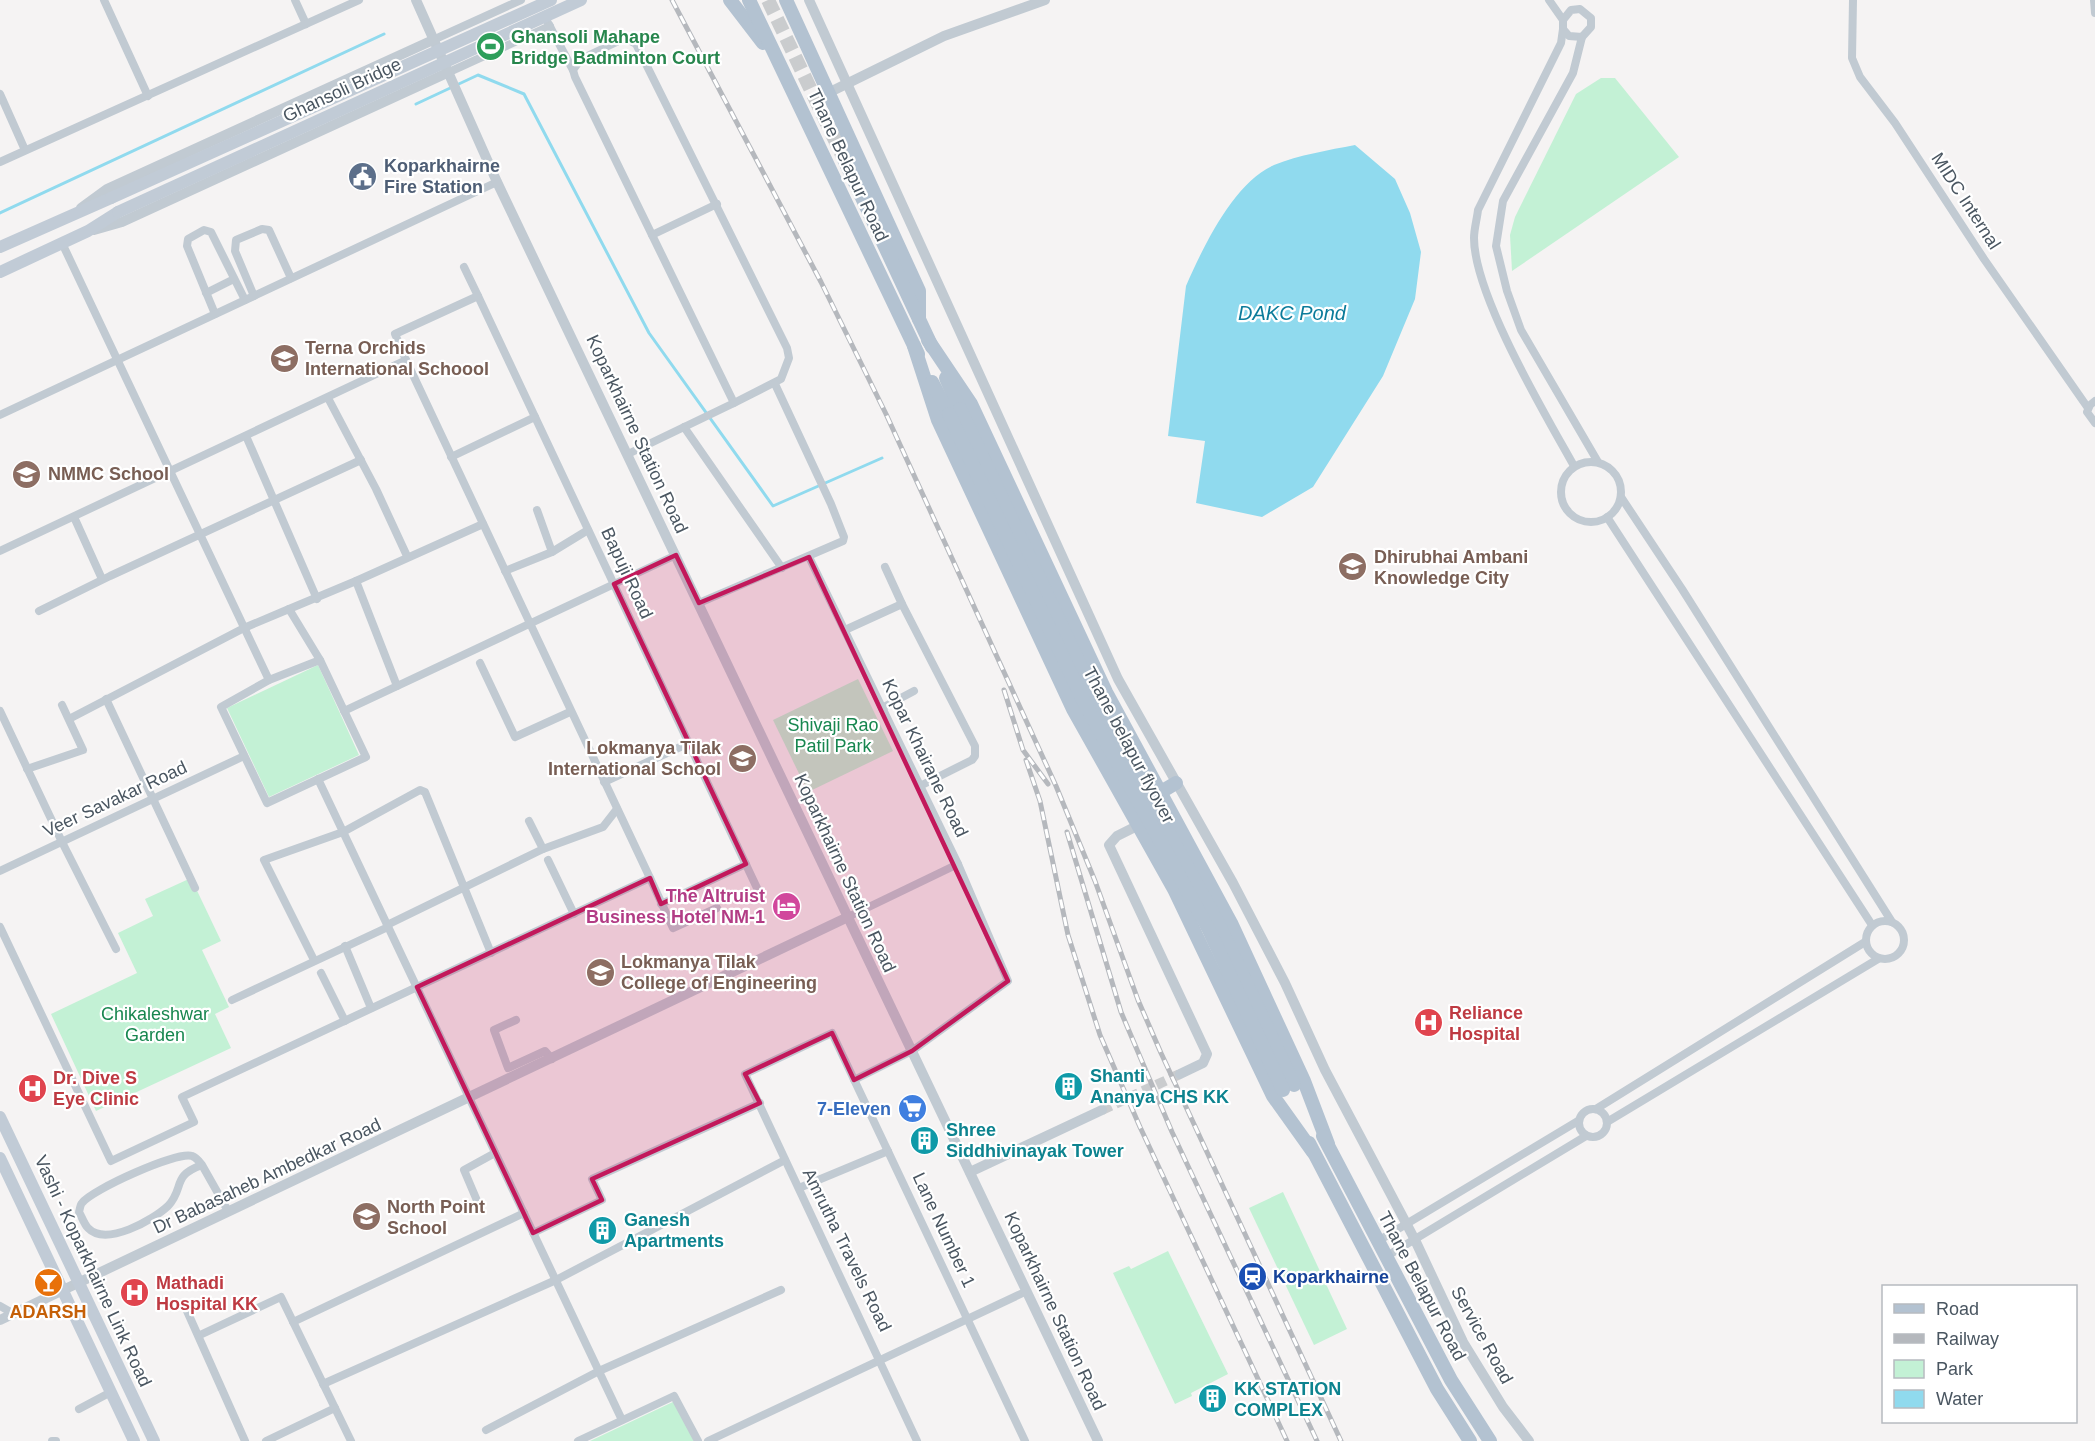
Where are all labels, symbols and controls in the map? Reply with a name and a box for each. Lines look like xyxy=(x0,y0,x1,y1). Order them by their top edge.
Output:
place label: Ghansoli Mahape Bridge Badminton Court xyxy=(511,27,720,68)
sports icon: Ghansoli Mahape Bridge Badminton Court xyxy=(474,31,506,63)
street label: Ghansoli Bridge xyxy=(280,54,404,126)
street label: Thane Belapur Road xyxy=(804,85,892,245)
street label: MIDC Internal xyxy=(1927,149,2005,253)
place label: Koparkhairne Fire Station xyxy=(384,156,500,197)
public building icon: Koparkhairne Fire Station xyxy=(347,160,379,192)
water label: DAKC Pond xyxy=(1238,302,1347,324)
street label: Koparkhairne Station Road xyxy=(582,332,692,536)
place label: Terna Orchids International Schoool xyxy=(305,338,489,379)
school or university icon: Terna Orchids International Schoool xyxy=(268,342,300,374)
school or university icon: NMMC School xyxy=(11,458,43,490)
place label: NMMC School xyxy=(48,464,169,484)
street label: Bapuji Road xyxy=(597,524,657,622)
place label: Dhirubhai Ambani Knowledge City xyxy=(1374,547,1528,588)
school or university icon: Dhirubhai Ambani Knowledge City xyxy=(1337,551,1369,583)
street label: Thane belapur flyover xyxy=(1079,663,1179,827)
street label: Kopar Khairane Road xyxy=(878,676,972,840)
park label: Shivaji Rao Patil Park xyxy=(787,715,879,756)
place label: Lokmanya Tilak International School xyxy=(548,738,722,779)
school or university icon: Lokmanya Tilak International School xyxy=(726,742,758,774)
street label: Veer Savakar Road xyxy=(40,757,190,841)
street label: Koparkhairne Station Road xyxy=(790,771,900,975)
place label: The Altruist Business Hotel NM-1 xyxy=(586,886,765,927)
hotel icon: The Altruist Business Hotel NM-1 xyxy=(770,890,802,922)
place label: Lokmanya Tilak College of Engineering xyxy=(621,952,817,993)
school or university icon: Lokmanya Tilak College of Engineering xyxy=(584,956,616,988)
place label: Reliance Hospital xyxy=(1449,1003,1523,1044)
park label: Chikaleshwar Garden xyxy=(101,1004,209,1045)
hospital icon: Reliance Hospital xyxy=(1412,1007,1444,1039)
place label: Shanti Ananya CHS KK xyxy=(1090,1066,1229,1107)
place label: Dr. Dive S Eye Clinic xyxy=(53,1068,139,1109)
building icon: Shanti Ananya CHS KK xyxy=(1053,1070,1085,1102)
hospital icon: Dr. Dive S Eye Clinic xyxy=(16,1072,48,1104)
supermarket icon: 7-Eleven xyxy=(896,1093,928,1125)
place label: 7-Eleven xyxy=(817,1099,891,1119)
street label: Dr Babasaheb Ambedkar Road xyxy=(150,1114,384,1238)
place label: Shree Siddhivinayak Tower xyxy=(946,1120,1124,1161)
building icon: Shree Siddhivinayak Tower xyxy=(909,1124,941,1156)
street label: Vashi - Koparkhairne Link Road xyxy=(31,1152,155,1390)
street label: Amrutha Travels Road xyxy=(799,1165,895,1335)
street label: Lane Number 1 xyxy=(909,1170,979,1290)
place label: North Point School xyxy=(387,1197,485,1238)
school or university icon: North Point School xyxy=(350,1201,382,1233)
street label: Thane Belapur Road xyxy=(1374,1208,1470,1364)
street label: Koparkhairne Station Road xyxy=(1000,1209,1110,1413)
place label: Ganesh Apartments xyxy=(624,1210,724,1251)
building icon: Ganesh Apartments xyxy=(587,1214,619,1246)
station icon: Koparkhairne xyxy=(1236,1261,1268,1293)
bar icon: ADARSH xyxy=(32,1267,64,1299)
place label: Koparkhairne xyxy=(1273,1267,1389,1287)
place label: Mathadi Hospital KK xyxy=(156,1273,258,1314)
hospital icon: Mathadi Hospital KK xyxy=(119,1277,151,1309)
street label: Service Road xyxy=(1447,1283,1517,1387)
legend xyxy=(1882,1285,2077,1423)
text: Road xyxy=(1936,1299,1979,1319)
place label: ADARSH xyxy=(9,1302,87,1322)
text: Railway xyxy=(1936,1329,1999,1349)
text: Park xyxy=(1936,1359,1974,1379)
place label: KK STATION COMPLEX xyxy=(1234,1379,1341,1420)
building icon: KK STATION COMPLEX xyxy=(1197,1383,1229,1415)
text: Water xyxy=(1936,1389,1983,1409)

